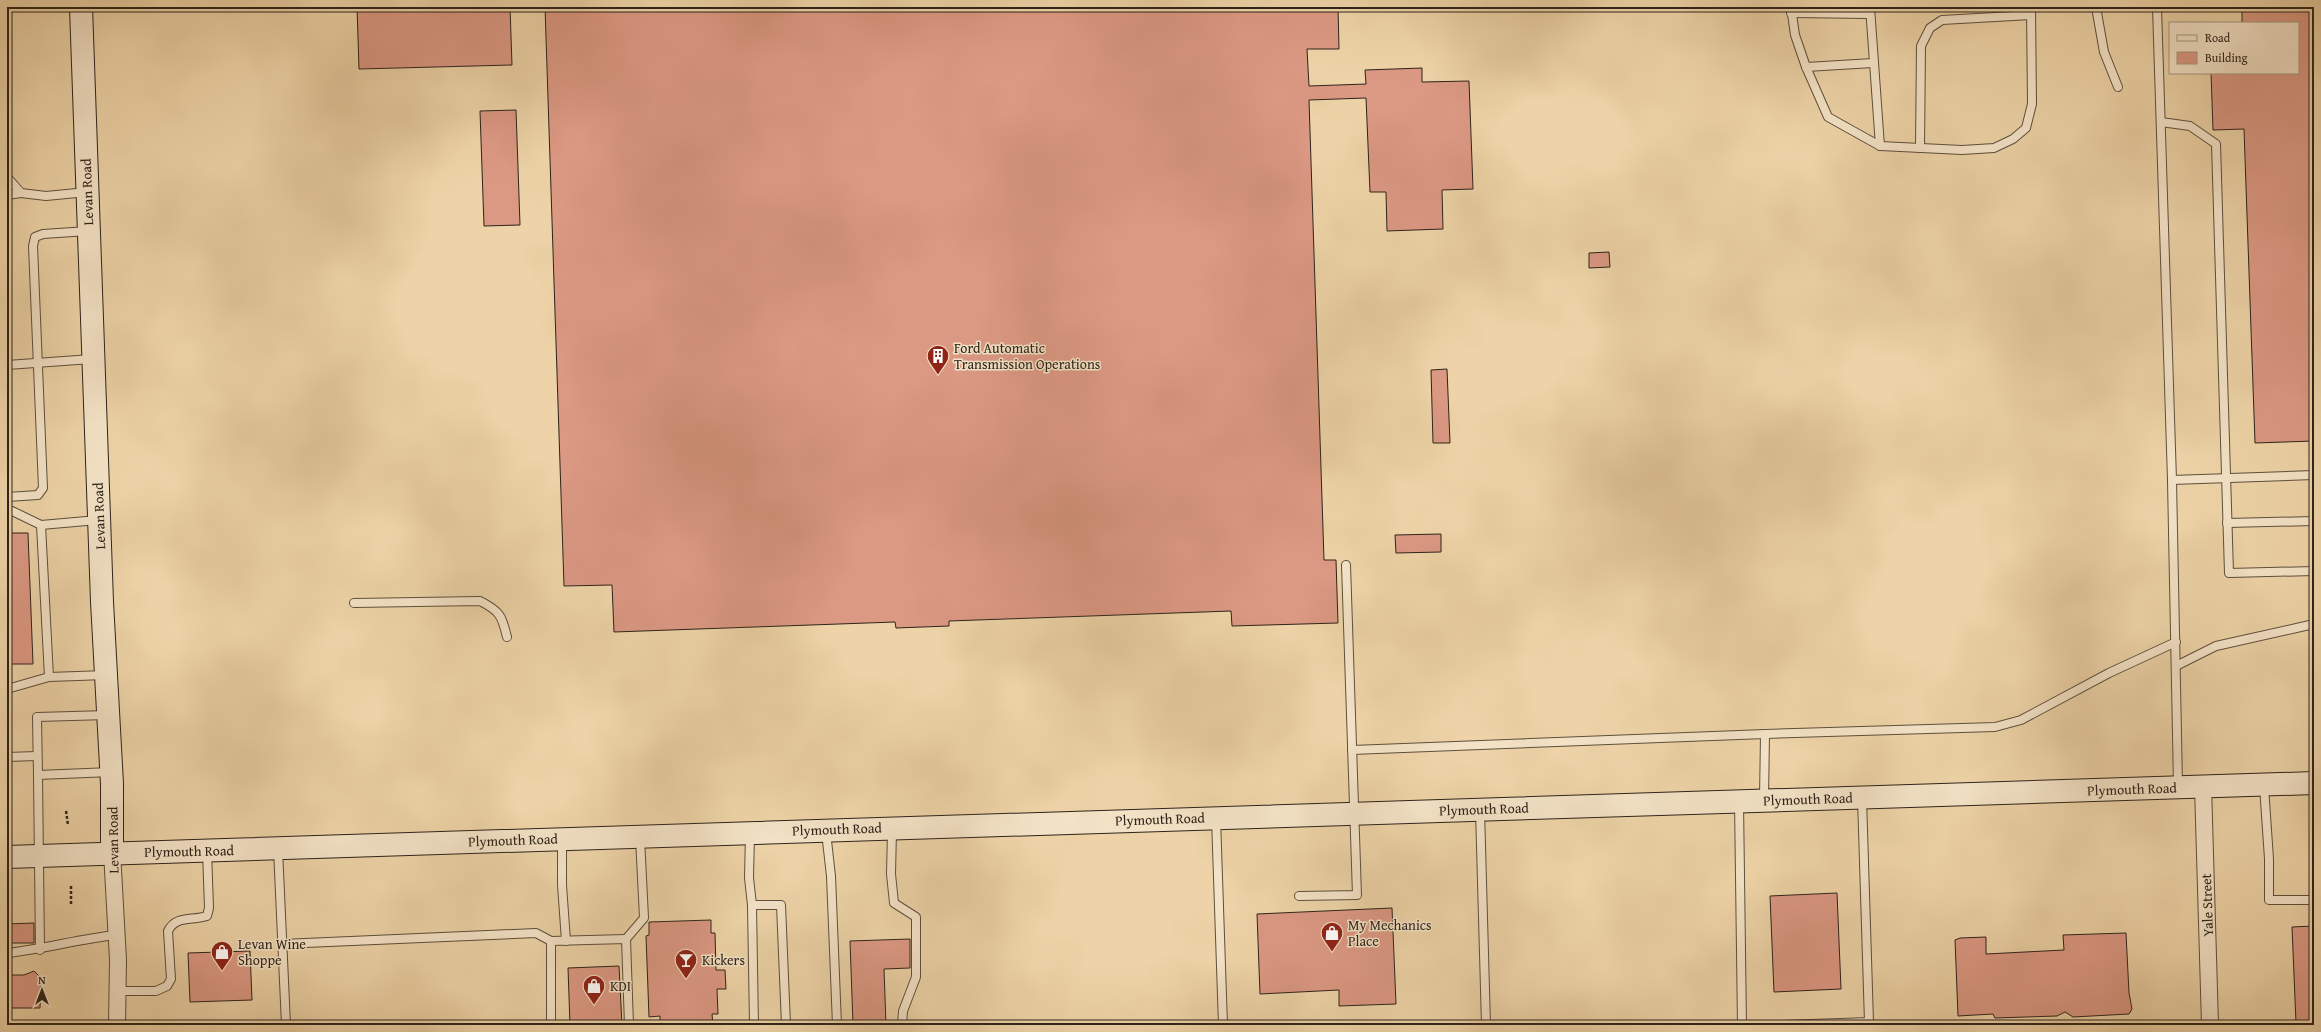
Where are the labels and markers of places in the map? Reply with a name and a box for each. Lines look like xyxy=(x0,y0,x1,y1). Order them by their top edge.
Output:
place label: Ford Automatic Transmission Operations xyxy=(954,338,1100,374)
building icon: Ford Automatic Transmission Operations xyxy=(925,343,951,376)
place label: My Mechanics Place xyxy=(1348,915,1432,951)
shop icon: My Mechanics Place xyxy=(1319,920,1345,953)
place label: Levan Wine Shoppe xyxy=(238,934,306,970)
shop icon: Levan Wine Shoppe xyxy=(209,939,235,972)
bar icon: Kickers xyxy=(673,947,699,980)
place label: Kickers xyxy=(702,950,745,970)
shop icon: KDI xyxy=(581,973,607,1006)
place label: KDI xyxy=(610,976,631,996)

